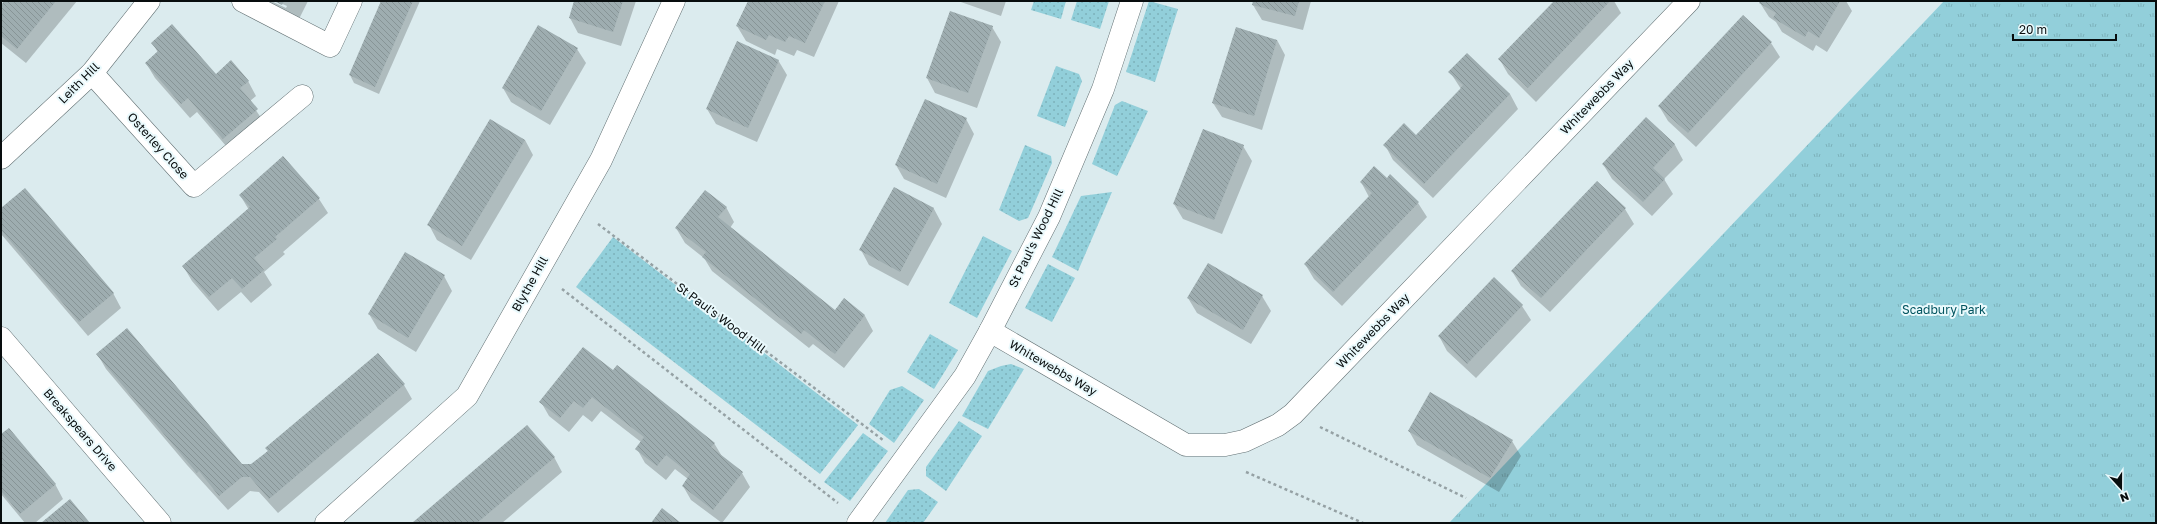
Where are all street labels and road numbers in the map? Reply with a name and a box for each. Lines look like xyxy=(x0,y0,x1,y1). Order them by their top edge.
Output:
street label: Whitewebbs Way xyxy=(1557,56,1637,137)
street label: Leith Hill xyxy=(55,59,102,106)
street label: Osterley Close xyxy=(125,109,192,182)
street label: St Paul's Wood Hill xyxy=(1005,186,1066,290)
street label: Blythe Hill xyxy=(508,253,551,314)
street label: St Paul's Wood Hill xyxy=(674,279,769,356)
street label: Whitewebbs Way xyxy=(1333,290,1413,371)
street label: Whitewebbs Way xyxy=(1007,336,1100,399)
street label: Breakspears Drive xyxy=(40,385,120,474)

